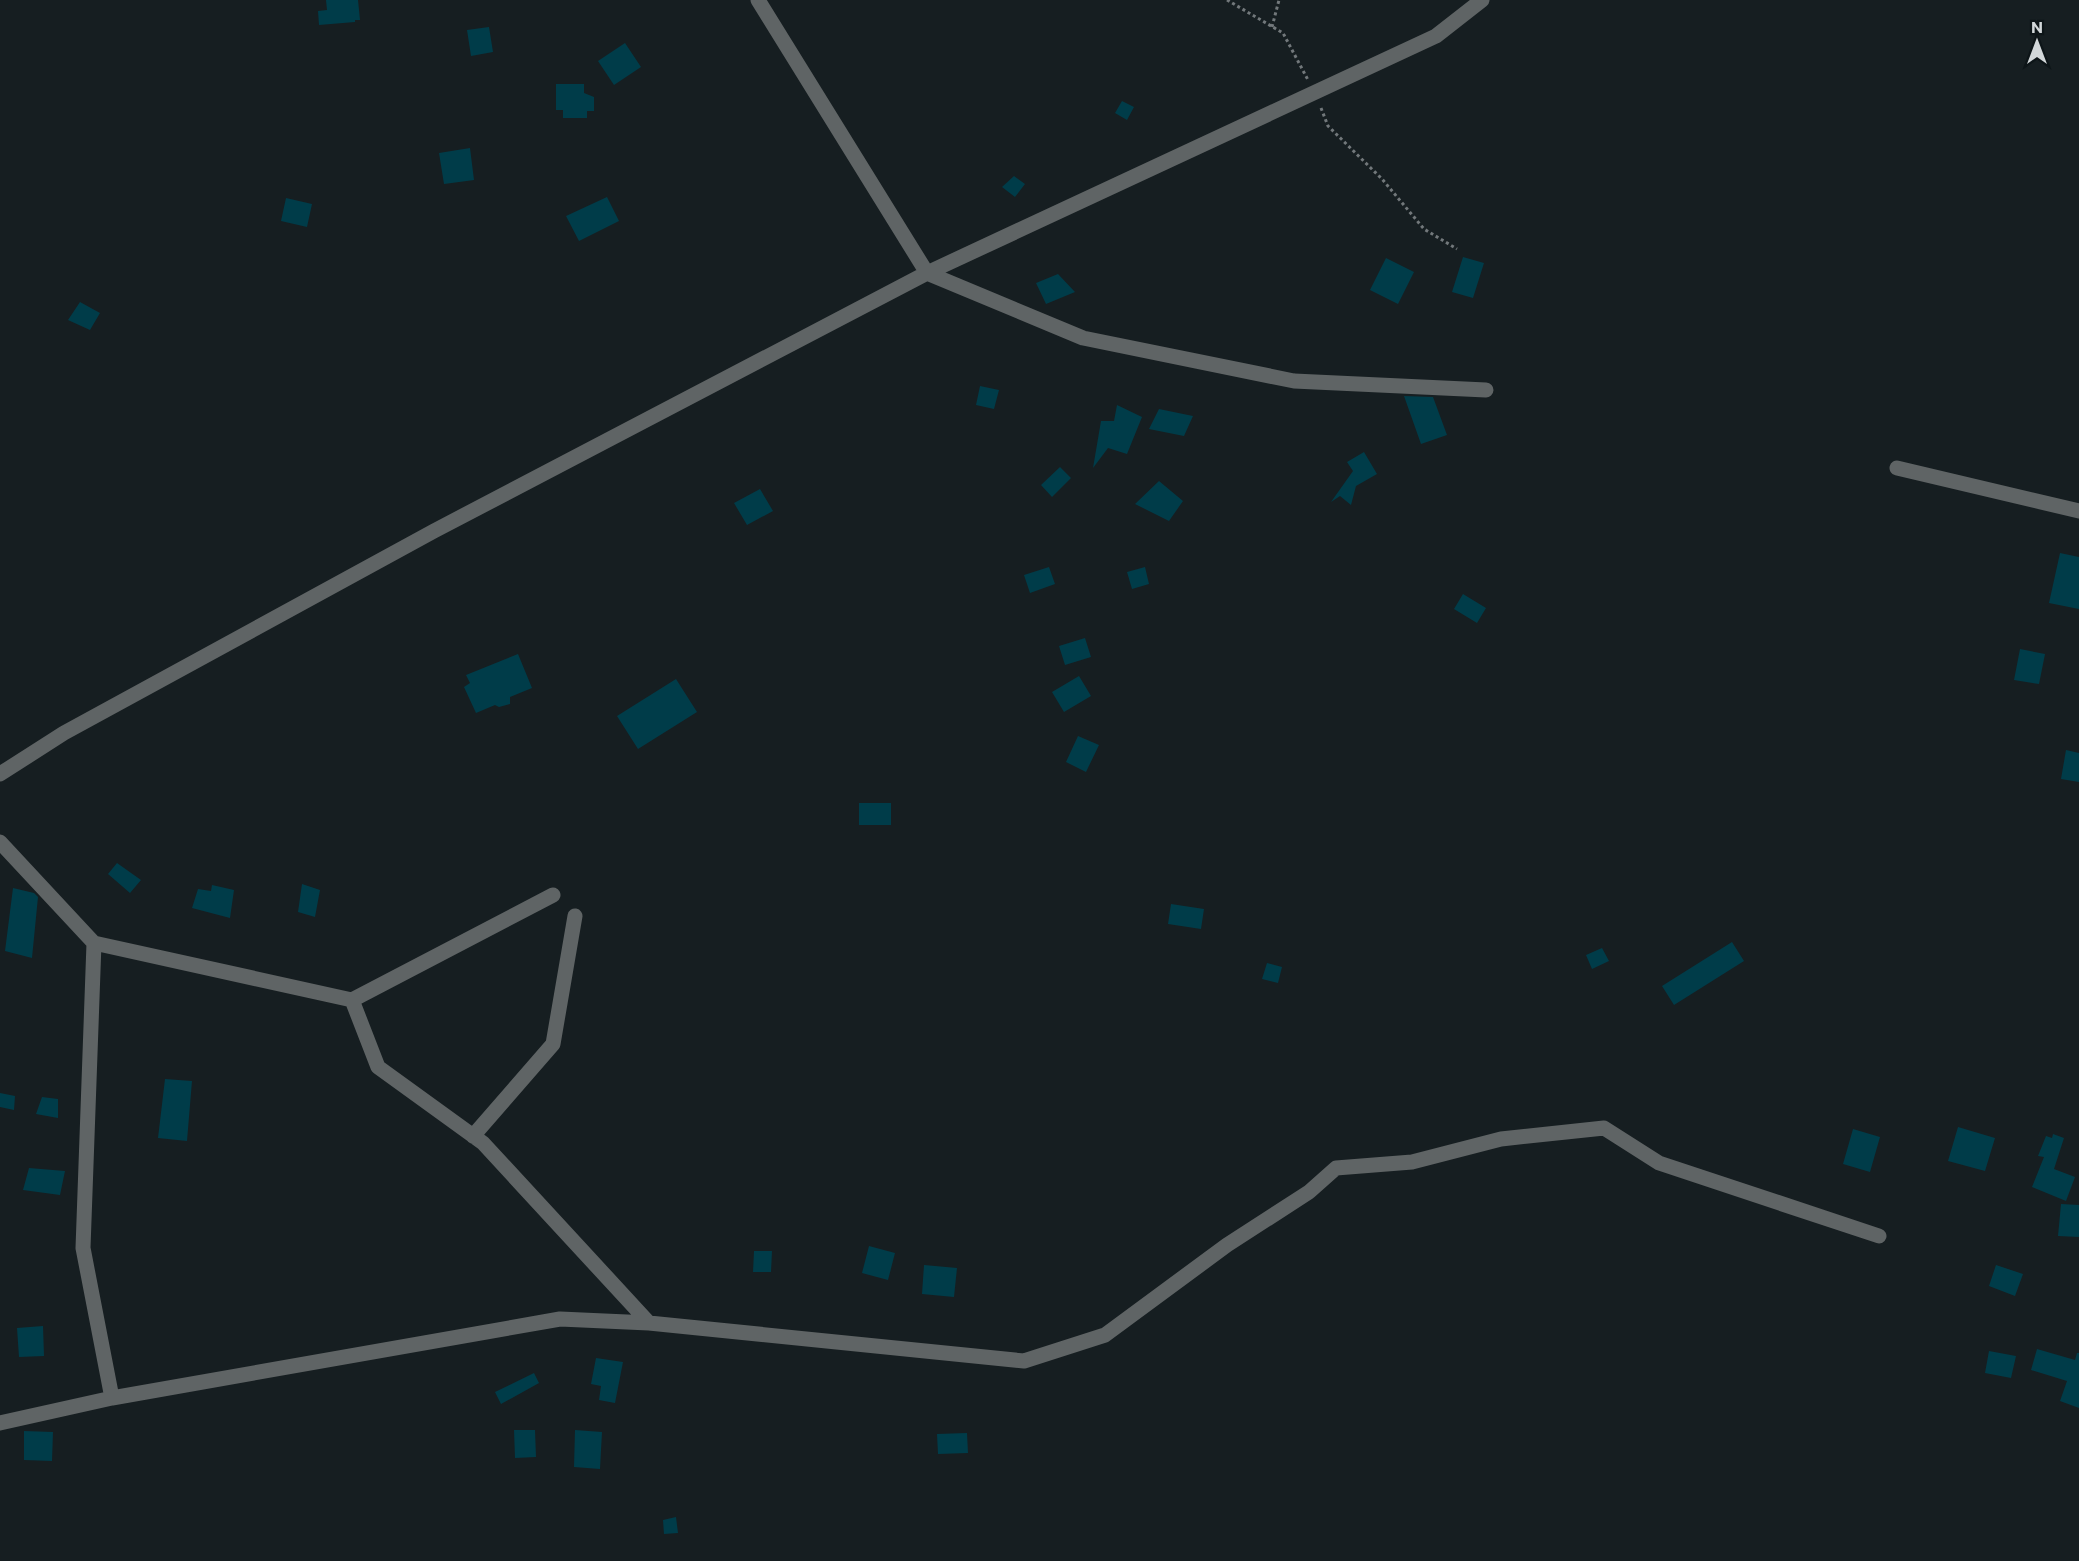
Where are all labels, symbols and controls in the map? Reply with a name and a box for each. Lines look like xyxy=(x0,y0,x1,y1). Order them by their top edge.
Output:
north arrow xyxy=(2007,12,2067,72)
text: N xyxy=(2031,17,2043,36)

